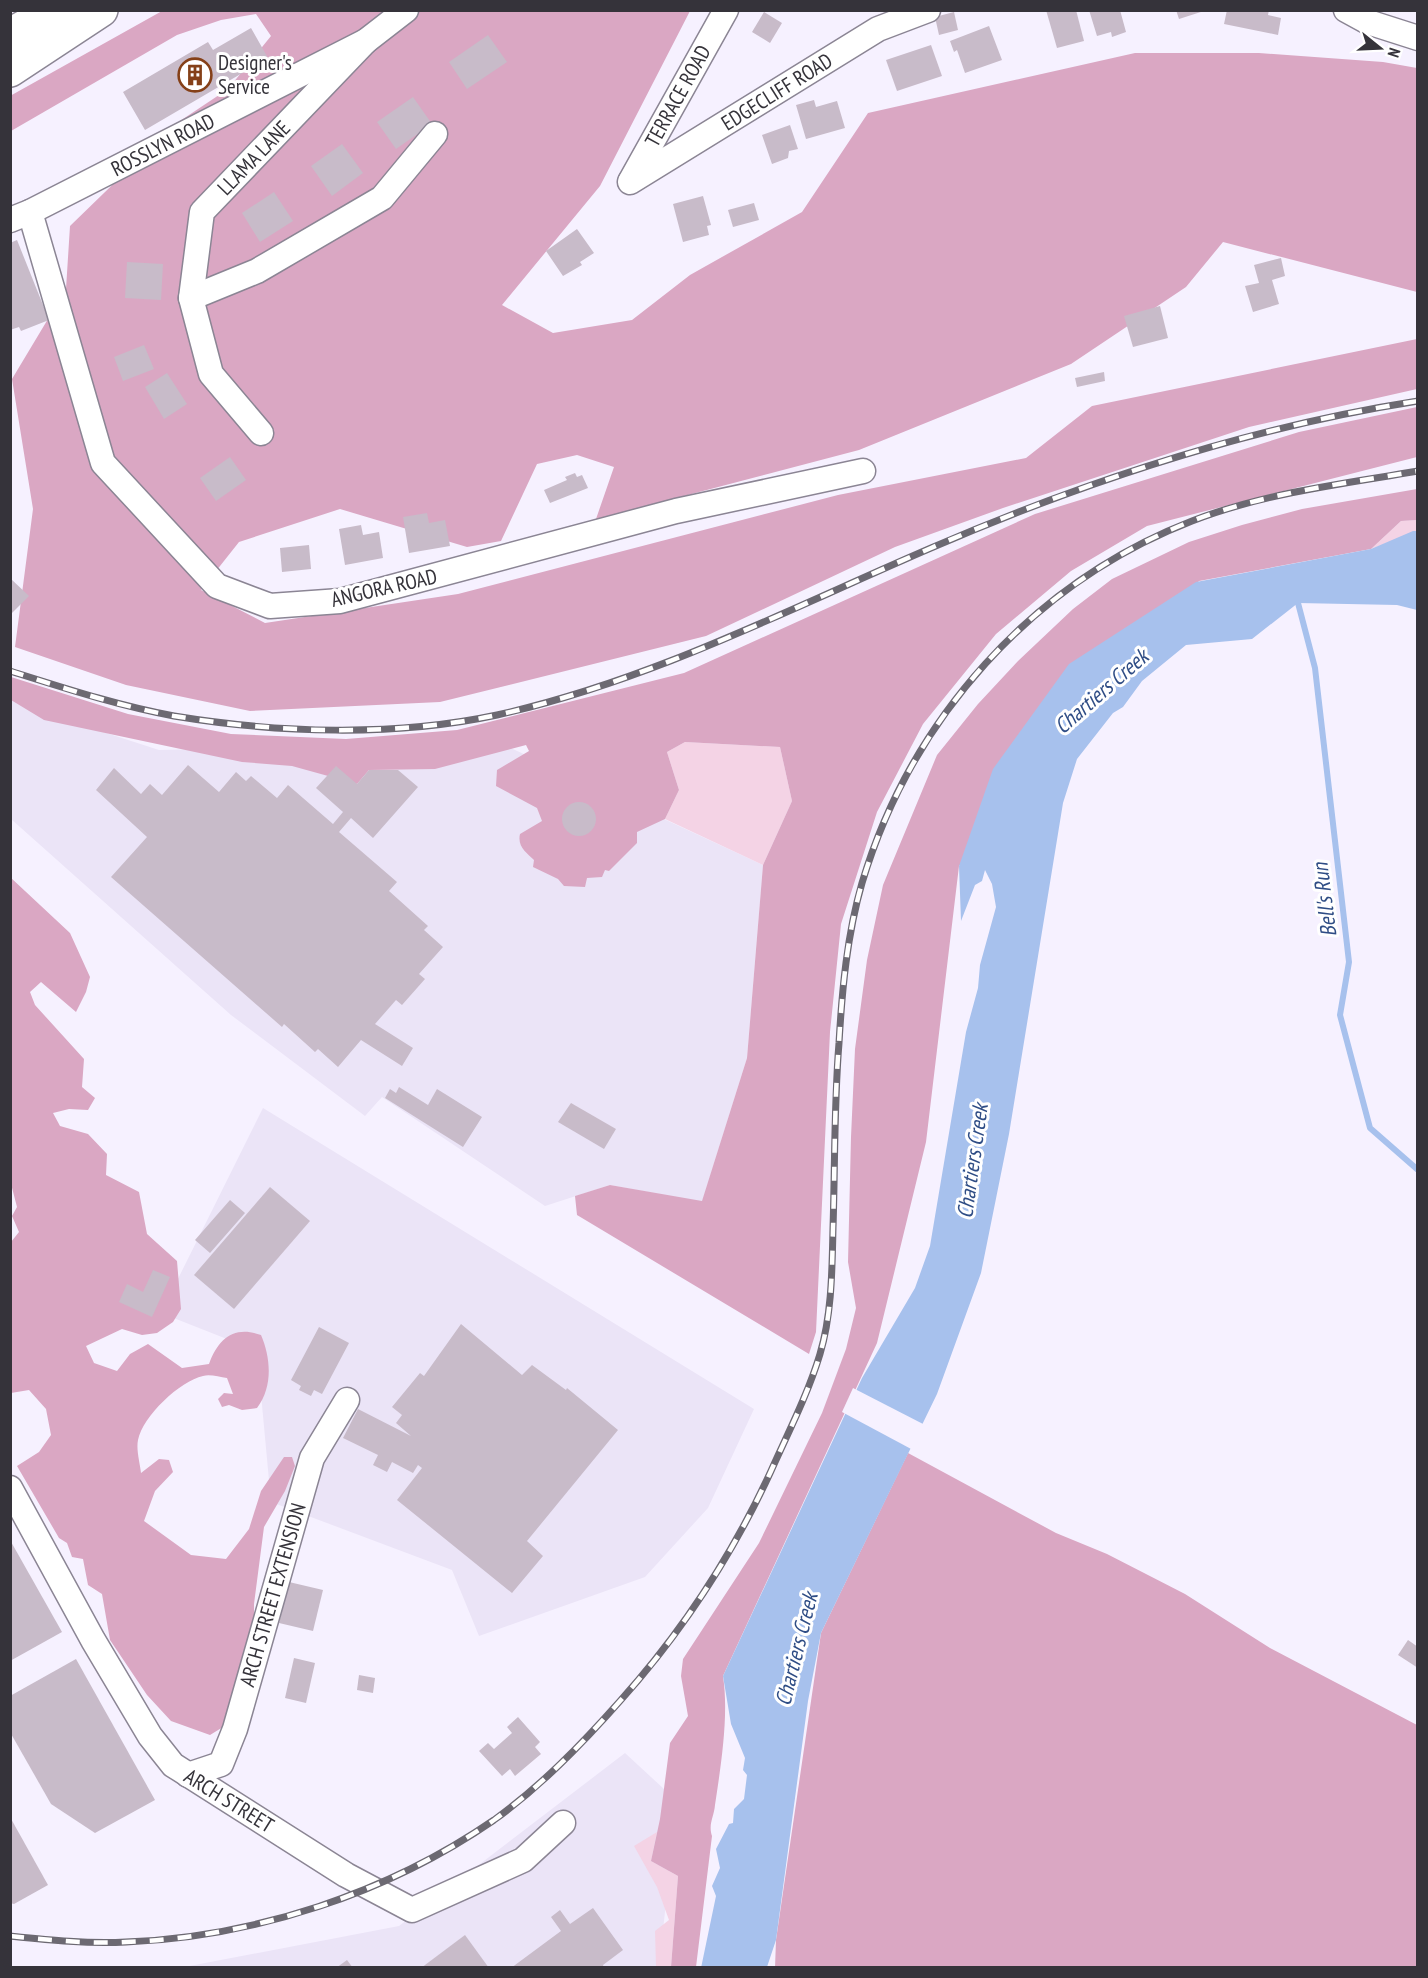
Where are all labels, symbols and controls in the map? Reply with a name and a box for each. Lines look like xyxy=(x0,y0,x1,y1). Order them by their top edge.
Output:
north arrow xyxy=(1350,18,1410,78)
street label: TERRACE ROAD xyxy=(639,40,717,151)
text: N xyxy=(1383,45,1405,60)
street label: EDGECLIFF ROAD xyxy=(716,47,837,136)
place label: Designer's Service xyxy=(218,49,292,100)
building icon: Designer's Service xyxy=(177,57,213,93)
street label: ROSSLYN ROAD xyxy=(106,107,219,182)
street label: LLAMA LANE xyxy=(211,115,296,201)
street label: ANGORA ROAD xyxy=(328,562,440,613)
water label: Chartiers Creek xyxy=(1048,641,1156,739)
water label: Bell's Run xyxy=(1305,860,1342,939)
water label: Chartiers Creek xyxy=(950,1099,994,1220)
street label: ARCH STREET EXTENSION xyxy=(233,1500,312,1690)
water label: Chartiers Creek xyxy=(768,1587,824,1708)
street label: ARCH STREET xyxy=(179,1762,280,1839)

